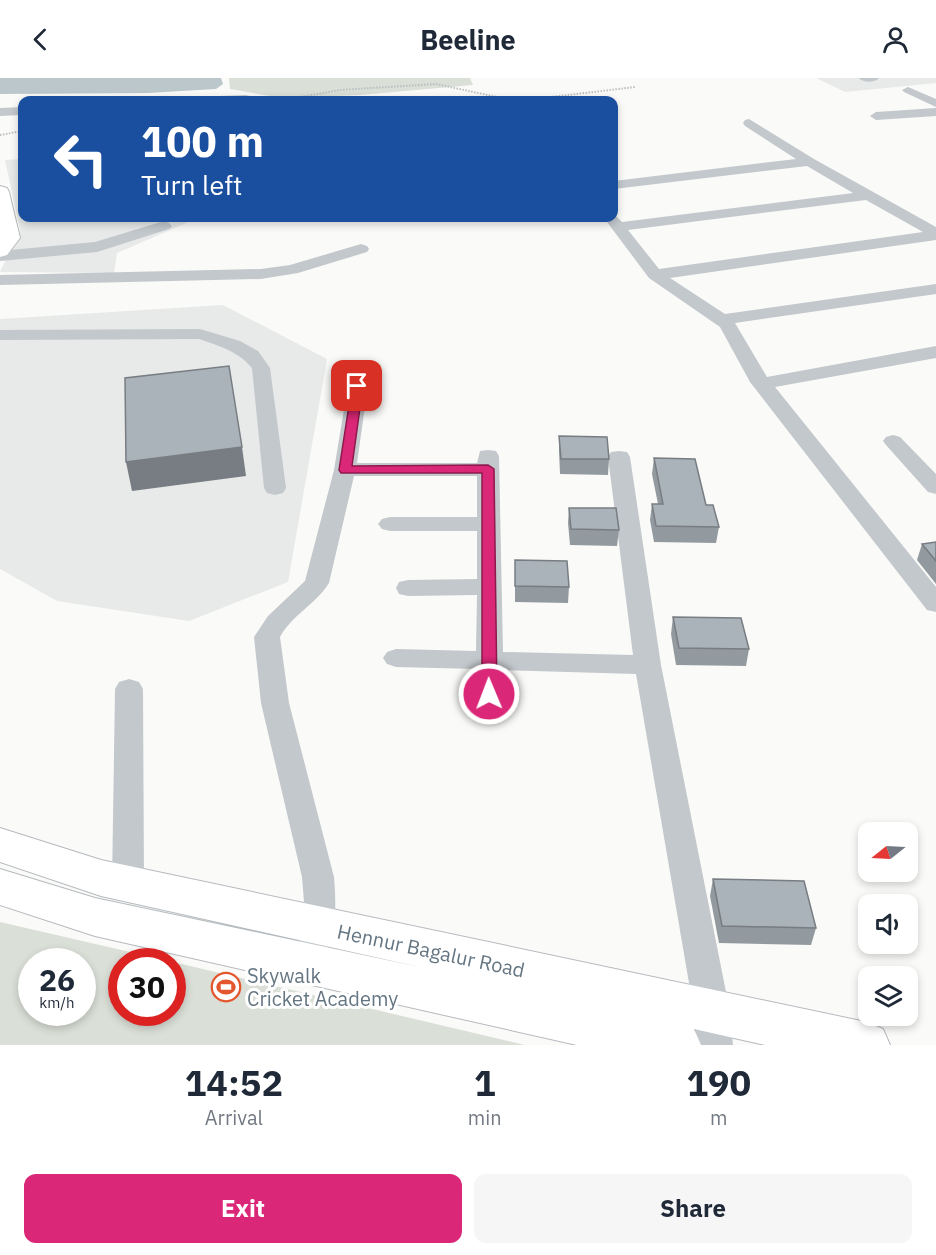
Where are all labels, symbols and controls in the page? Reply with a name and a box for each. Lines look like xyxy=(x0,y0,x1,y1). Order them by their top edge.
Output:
text: Beeline xyxy=(420,22,516,57)
icon: back xyxy=(24,23,57,56)
icon: person xyxy=(879,23,912,56)
text: 100 m xyxy=(141,114,264,169)
icon: left xyxy=(42,120,120,198)
text: Turn left xyxy=(141,167,242,202)
pin xyxy=(331,360,382,411)
icon: arrive xyxy=(340,369,373,402)
position arrow xyxy=(457,662,521,726)
north arrow xyxy=(858,822,918,882)
map controls xyxy=(858,822,918,1026)
button: sound xyxy=(858,894,918,954)
street label: Hennur Bagalur Road xyxy=(335,917,527,984)
speed limit sign: 30 xyxy=(108,948,186,1026)
text: 26 xyxy=(39,960,75,999)
place label: Skywalk Cricket Academy xyxy=(247,962,398,1012)
button: layers xyxy=(858,966,918,1026)
sports icon: Skywalk Cricket Academy xyxy=(210,971,242,1003)
text: km/h xyxy=(39,993,75,1012)
text: 14:52 xyxy=(185,1059,283,1106)
text: 1 xyxy=(474,1059,496,1106)
text: 190 xyxy=(686,1059,751,1106)
text: Arrival xyxy=(205,1104,263,1131)
text: min xyxy=(468,1104,502,1131)
text: m xyxy=(710,1104,728,1131)
button: Exit xyxy=(24,1174,462,1243)
button: Share xyxy=(474,1174,912,1243)

